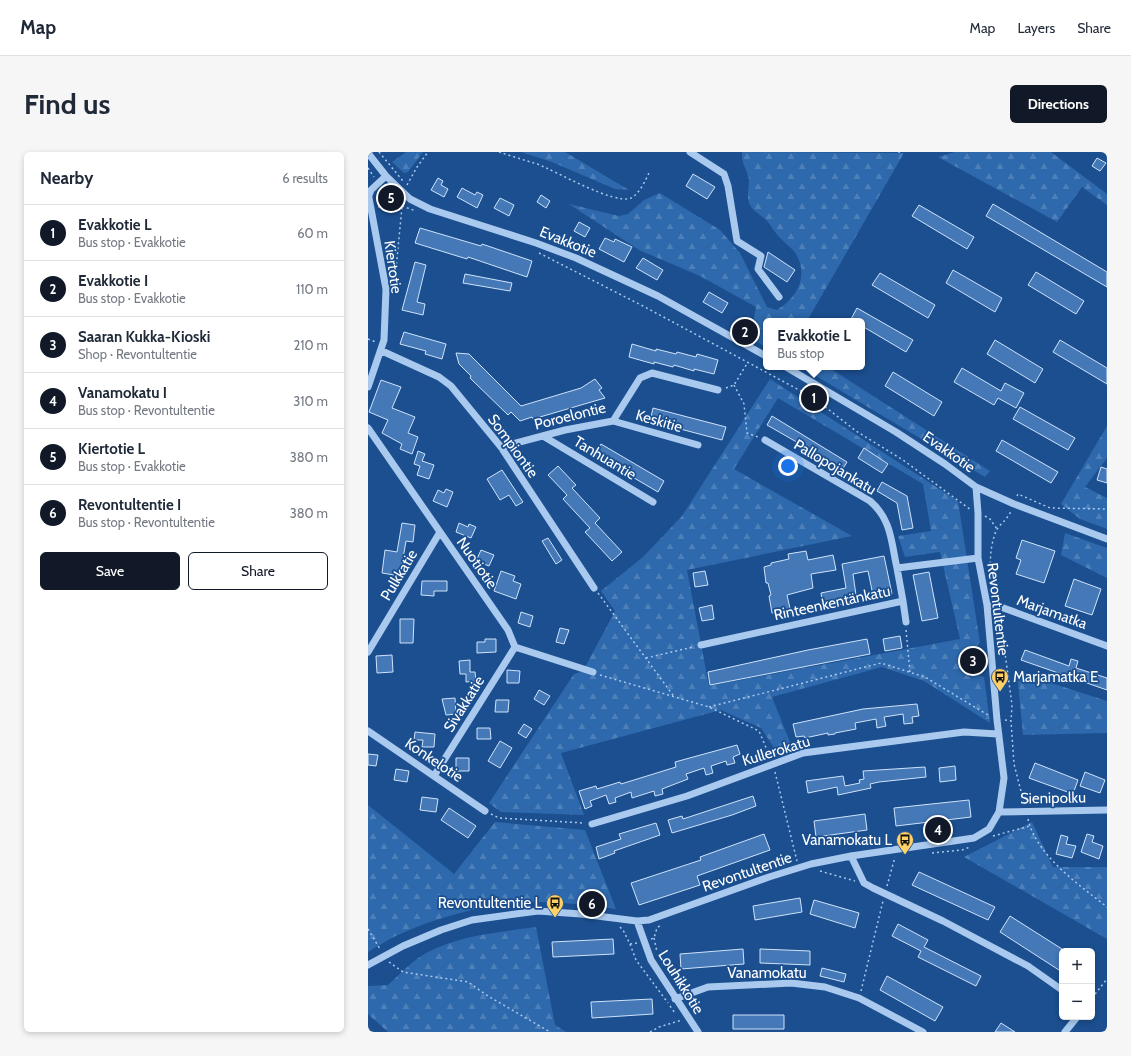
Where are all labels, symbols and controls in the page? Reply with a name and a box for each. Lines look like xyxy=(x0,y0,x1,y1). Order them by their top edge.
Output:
text: Map xyxy=(20,16,56,39)
text: Map xyxy=(970,19,995,37)
text: Layers xyxy=(1017,19,1055,37)
text: Share xyxy=(1077,19,1111,37)
button: Directions xyxy=(1010,85,1107,123)
text: Find us xyxy=(24,87,110,121)
text: Nearby xyxy=(40,168,93,188)
text: 6 results xyxy=(282,170,328,186)
pin: 5 xyxy=(378,183,404,213)
text: Evakkotie L xyxy=(78,216,151,234)
street label: Evakkotie xyxy=(537,222,599,262)
text: 1 xyxy=(51,225,55,241)
text: 60 m xyxy=(297,225,328,241)
text: Bus stop · Evakkotie xyxy=(78,234,186,250)
street label: Kiertotie xyxy=(380,239,406,295)
text: Evakkotie I xyxy=(78,272,148,290)
text: 2 xyxy=(50,281,56,297)
text: 110 m xyxy=(296,281,328,297)
text: Bus stop · Evakkotie xyxy=(78,290,186,306)
pin: 2 xyxy=(732,317,758,347)
popup xyxy=(763,318,865,370)
text: Evakkotie L xyxy=(777,327,851,345)
text: Saaran Kukka-Kioski xyxy=(78,328,210,346)
text: 3 xyxy=(49,337,57,353)
text: 210 m xyxy=(294,337,328,353)
text: Bus stop xyxy=(777,345,824,361)
text: Shop · Revontultentie xyxy=(78,346,197,362)
pin: 1 xyxy=(801,383,827,413)
text: Vanamokatu I xyxy=(78,384,167,402)
text: 4 xyxy=(49,393,57,409)
text: 310 m xyxy=(293,393,328,409)
street label: Poroelontie xyxy=(532,398,608,434)
text: Bus stop · Revontultentie xyxy=(78,402,215,418)
street label: Keskitie xyxy=(634,406,685,436)
street label: Sompiontie xyxy=(484,411,542,482)
street label: Evakkotie xyxy=(919,427,979,477)
street label: Tanhuantie xyxy=(570,432,640,484)
street label: Pallopojankatu xyxy=(791,435,879,499)
text: Kiertotie L xyxy=(78,440,145,458)
text: 5 xyxy=(50,449,56,465)
text: 380 m xyxy=(290,449,328,465)
your location xyxy=(778,456,798,476)
text: Bus stop · Evakkotie xyxy=(78,458,186,474)
text: Revontultentie I xyxy=(78,496,181,514)
text: 6 xyxy=(49,505,57,521)
text: 380 m xyxy=(290,505,328,521)
text: Bus stop · Revontultentie xyxy=(78,514,215,530)
street label: Nuotiotie xyxy=(453,534,501,592)
street label: Pulkkatie xyxy=(377,546,421,604)
button: Save xyxy=(40,552,180,590)
button: Share xyxy=(188,552,328,590)
street label: Revontultentie xyxy=(983,562,1013,657)
street label: Rinteenkentänkatu xyxy=(772,582,892,624)
street label: Marjamatka xyxy=(1014,591,1090,633)
pin: 3 xyxy=(960,646,986,676)
bus stop icon: Marjamatka E xyxy=(990,667,1010,692)
place label: Marjamatka E xyxy=(1013,668,1098,686)
street label: Sivakkatie xyxy=(440,672,488,735)
street label: Kullerokatu xyxy=(740,732,812,770)
street label: Konkelotie xyxy=(402,734,467,786)
street label: Sienipolku xyxy=(1020,788,1086,808)
pin: 4 xyxy=(925,815,951,845)
bus stop icon: Vanamokatu L xyxy=(895,830,915,855)
place label: Vanamokatu L xyxy=(802,831,892,849)
street label: Revontultentie xyxy=(700,848,794,896)
pin: 6 xyxy=(579,889,605,919)
bus stop icon: Revontultentie L xyxy=(545,893,565,918)
place label: Revontultentie L xyxy=(438,894,542,912)
street label: Louhikkotie xyxy=(654,947,708,1018)
map controls xyxy=(1059,948,1095,1020)
button: + xyxy=(1059,948,1095,984)
street label: Vanamokatu xyxy=(727,964,807,982)
button: − xyxy=(1059,984,1095,1020)

